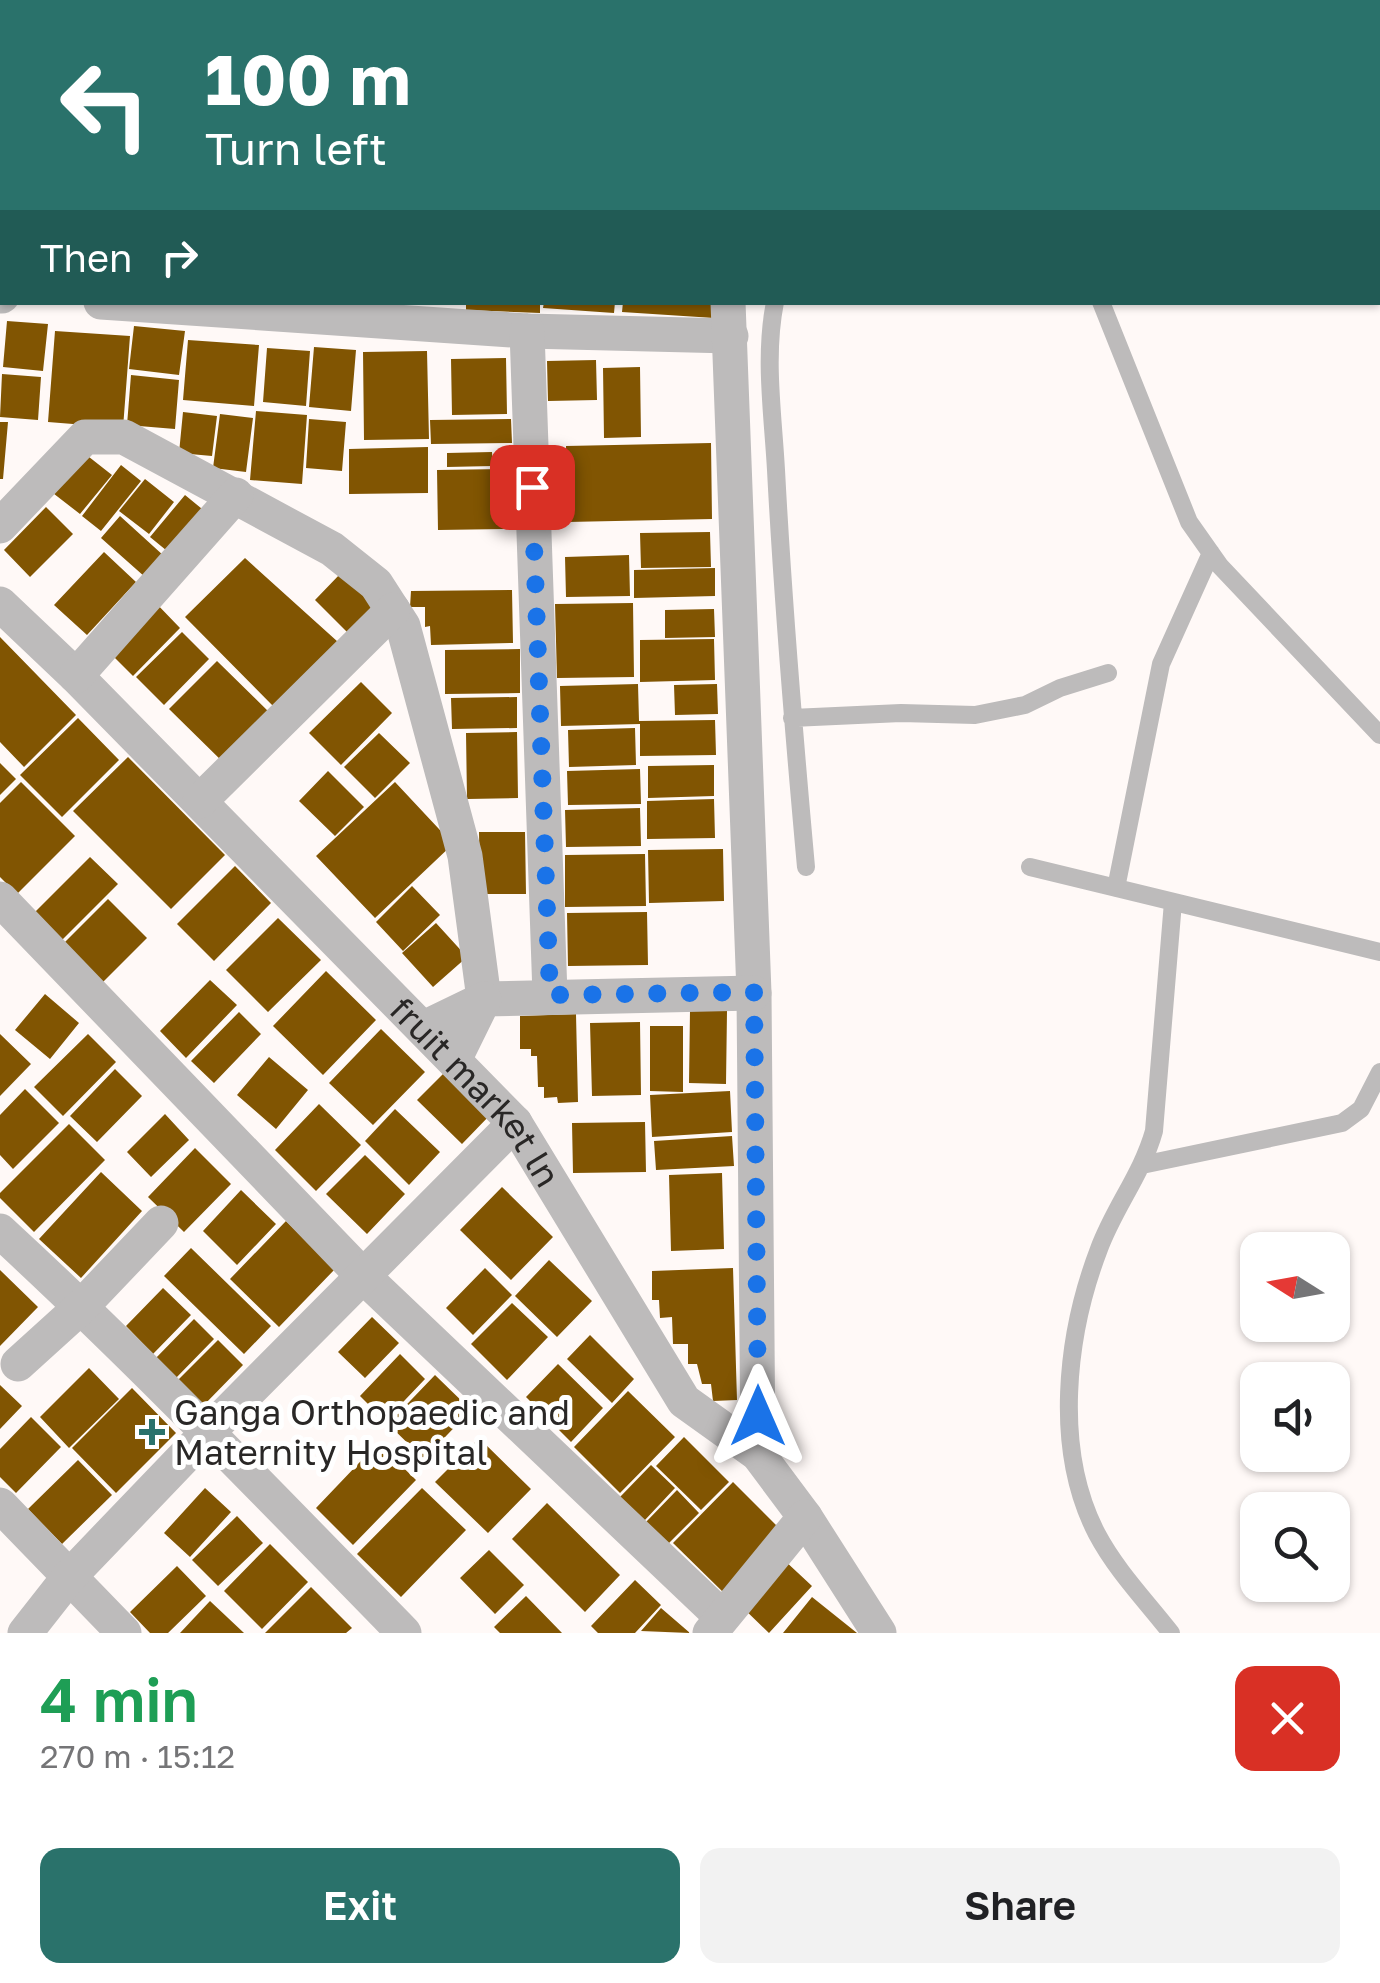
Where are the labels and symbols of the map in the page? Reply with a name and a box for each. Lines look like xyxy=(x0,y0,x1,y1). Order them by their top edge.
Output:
pin xyxy=(490,445,575,530)
street label: fruit market ln xyxy=(382,988,569,1194)
north arrow xyxy=(1240,1232,1350,1342)
position arrow xyxy=(706,1364,810,1468)
place label: Ganga Orthopaedic and Maternity Hospital xyxy=(174,1391,570,1473)
marker: Ganga Orthopaedic and Maternity Hospital xyxy=(139,1419,165,1445)

